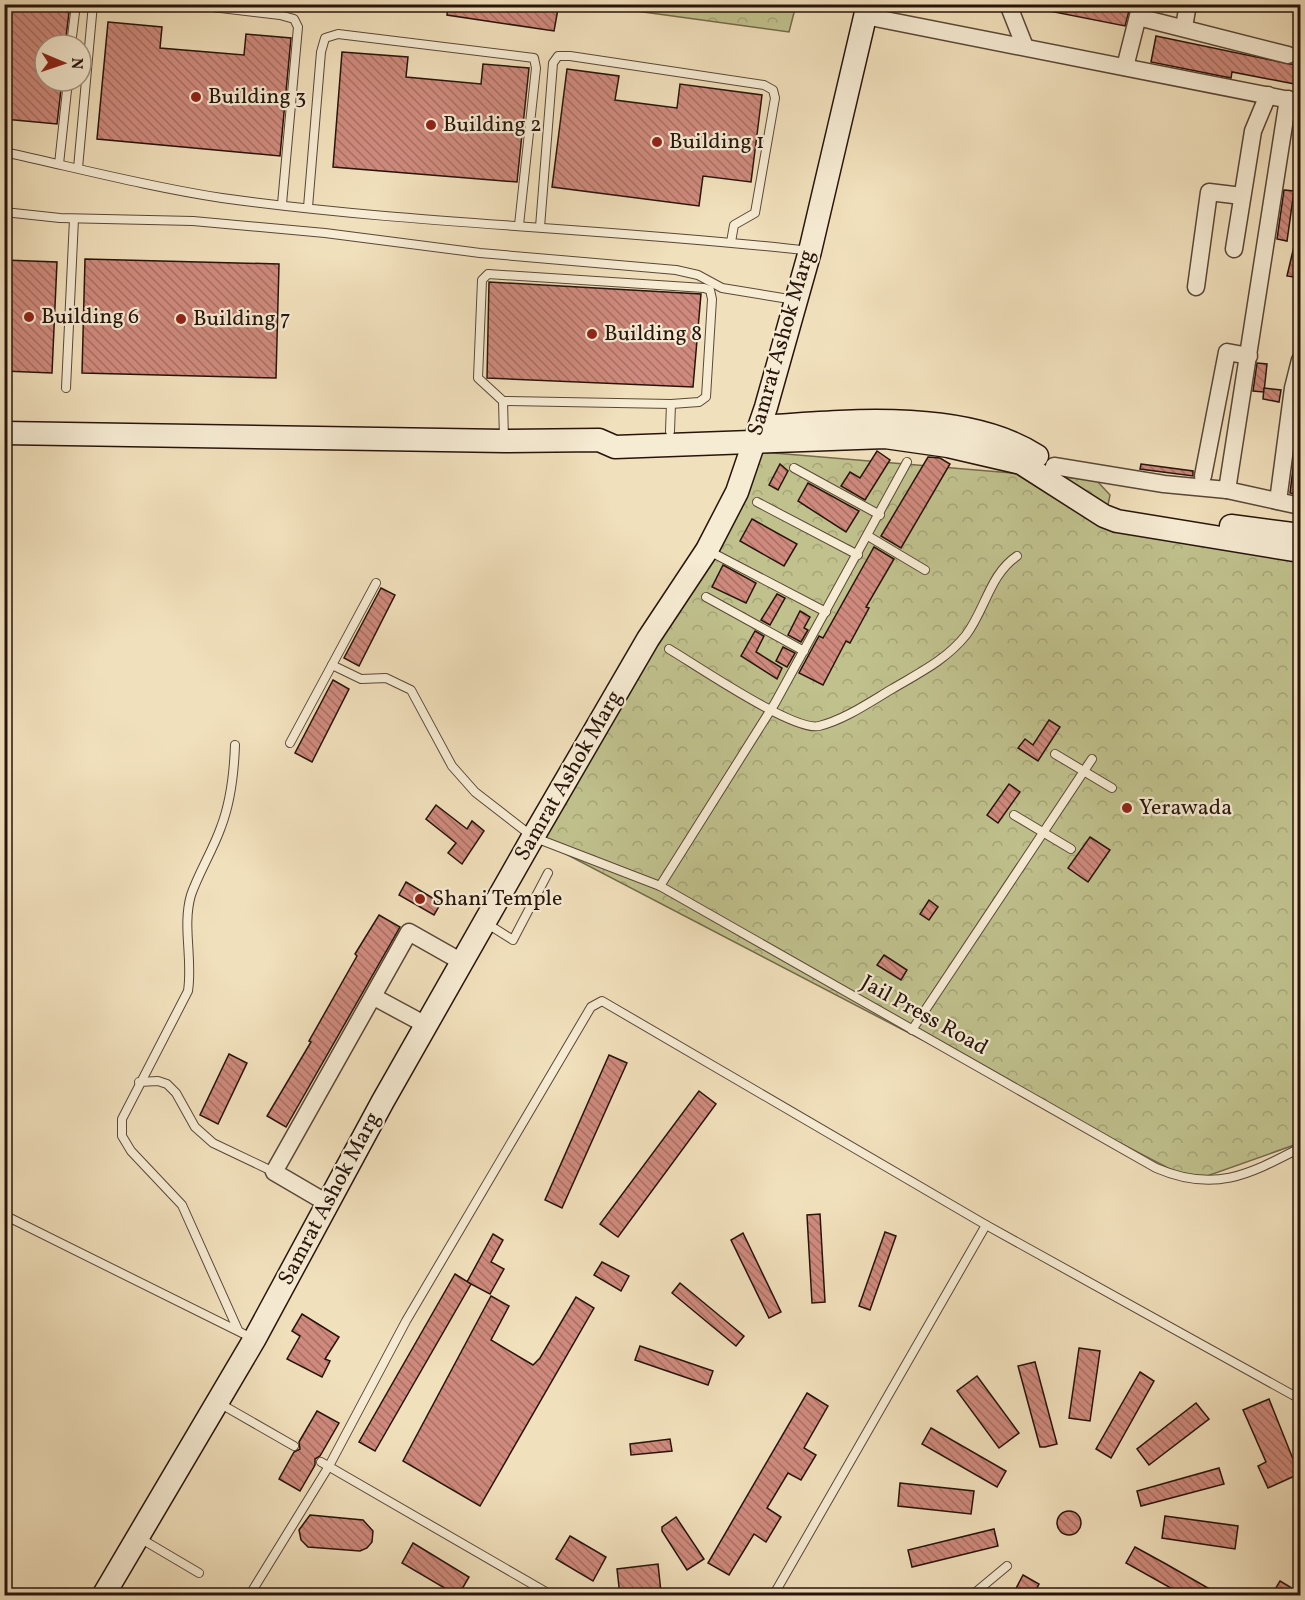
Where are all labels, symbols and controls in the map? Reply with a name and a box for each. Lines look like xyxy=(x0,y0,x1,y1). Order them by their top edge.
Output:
north arrow xyxy=(33,33,93,93)
text: N xyxy=(65,57,87,70)
place label: Building 3 xyxy=(208,82,306,113)
marker: Building 3 xyxy=(189,90,203,104)
place label: Building 2 xyxy=(443,110,542,141)
marker: Building 2 xyxy=(424,118,438,132)
place label: Building 1 xyxy=(669,127,765,158)
marker: Building 1 xyxy=(650,135,664,149)
street label: Samrat Ashok Marg xyxy=(741,246,823,440)
place label: Building 6 xyxy=(41,302,139,333)
place label: Building 7 xyxy=(193,304,291,335)
marker: Building 6 xyxy=(22,310,36,324)
marker: Building 7 xyxy=(174,312,188,326)
place label: Building 8 xyxy=(604,319,702,350)
marker: Building 8 xyxy=(585,327,599,341)
street label: Samrat Ashok Marg xyxy=(507,685,631,867)
place label: Yerawada xyxy=(1139,793,1232,824)
marker: Yerawada xyxy=(1120,801,1134,815)
place label: Shani Temple xyxy=(432,884,562,915)
marker: Shani Temple xyxy=(413,892,427,906)
street label: Jail Press Road xyxy=(855,968,993,1064)
street label: Samrat Ashok Marg xyxy=(271,1107,389,1291)

